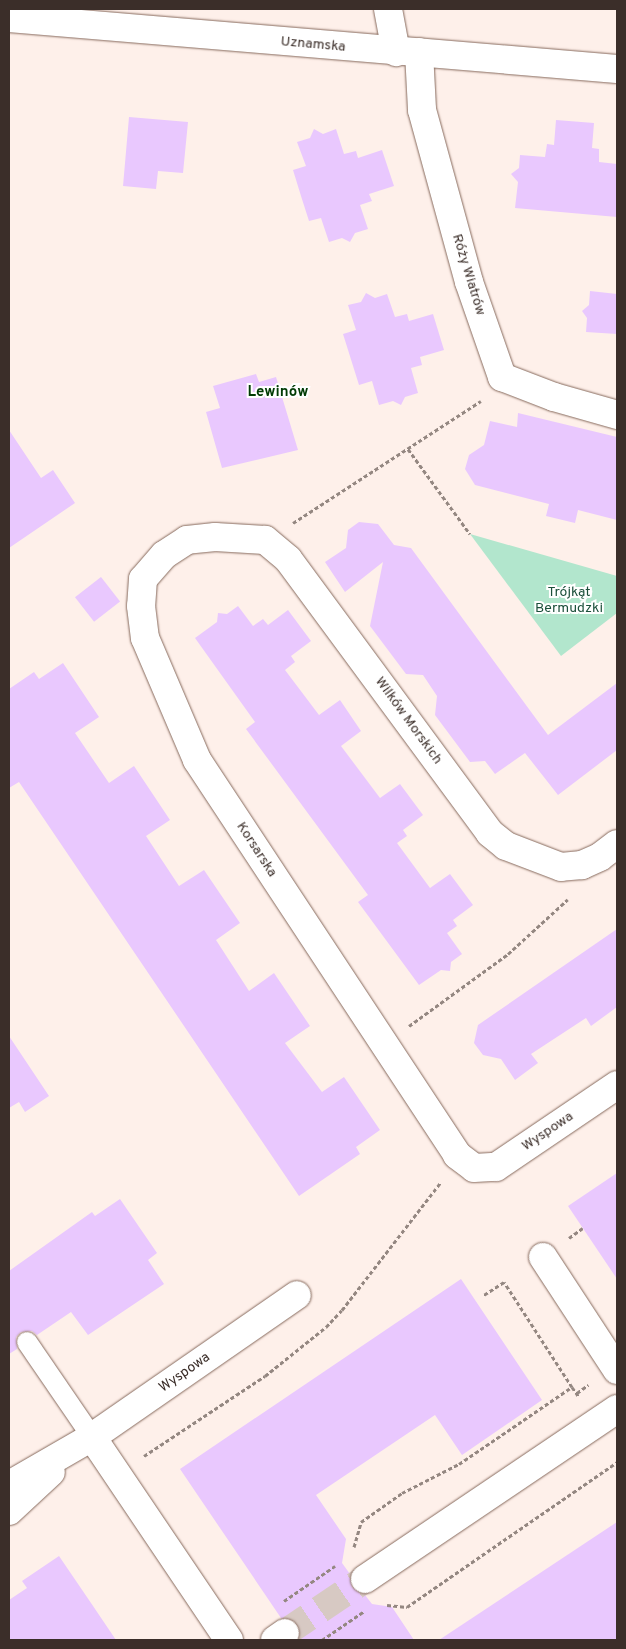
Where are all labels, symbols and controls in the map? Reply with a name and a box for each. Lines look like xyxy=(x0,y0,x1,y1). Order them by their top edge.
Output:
street label: Uznamska xyxy=(280,34,346,56)
street label: Róży Wiatrów xyxy=(448,232,488,318)
district label: Lewinów xyxy=(248,384,308,402)
park label: Trójkąt Bermudzki xyxy=(535,585,603,618)
street label: Wilków Morskich xyxy=(371,674,445,768)
street label: Korsarska xyxy=(232,819,280,881)
street label: Wyspowa xyxy=(519,1109,577,1155)
street label: Wyspowa xyxy=(156,1349,214,1397)

